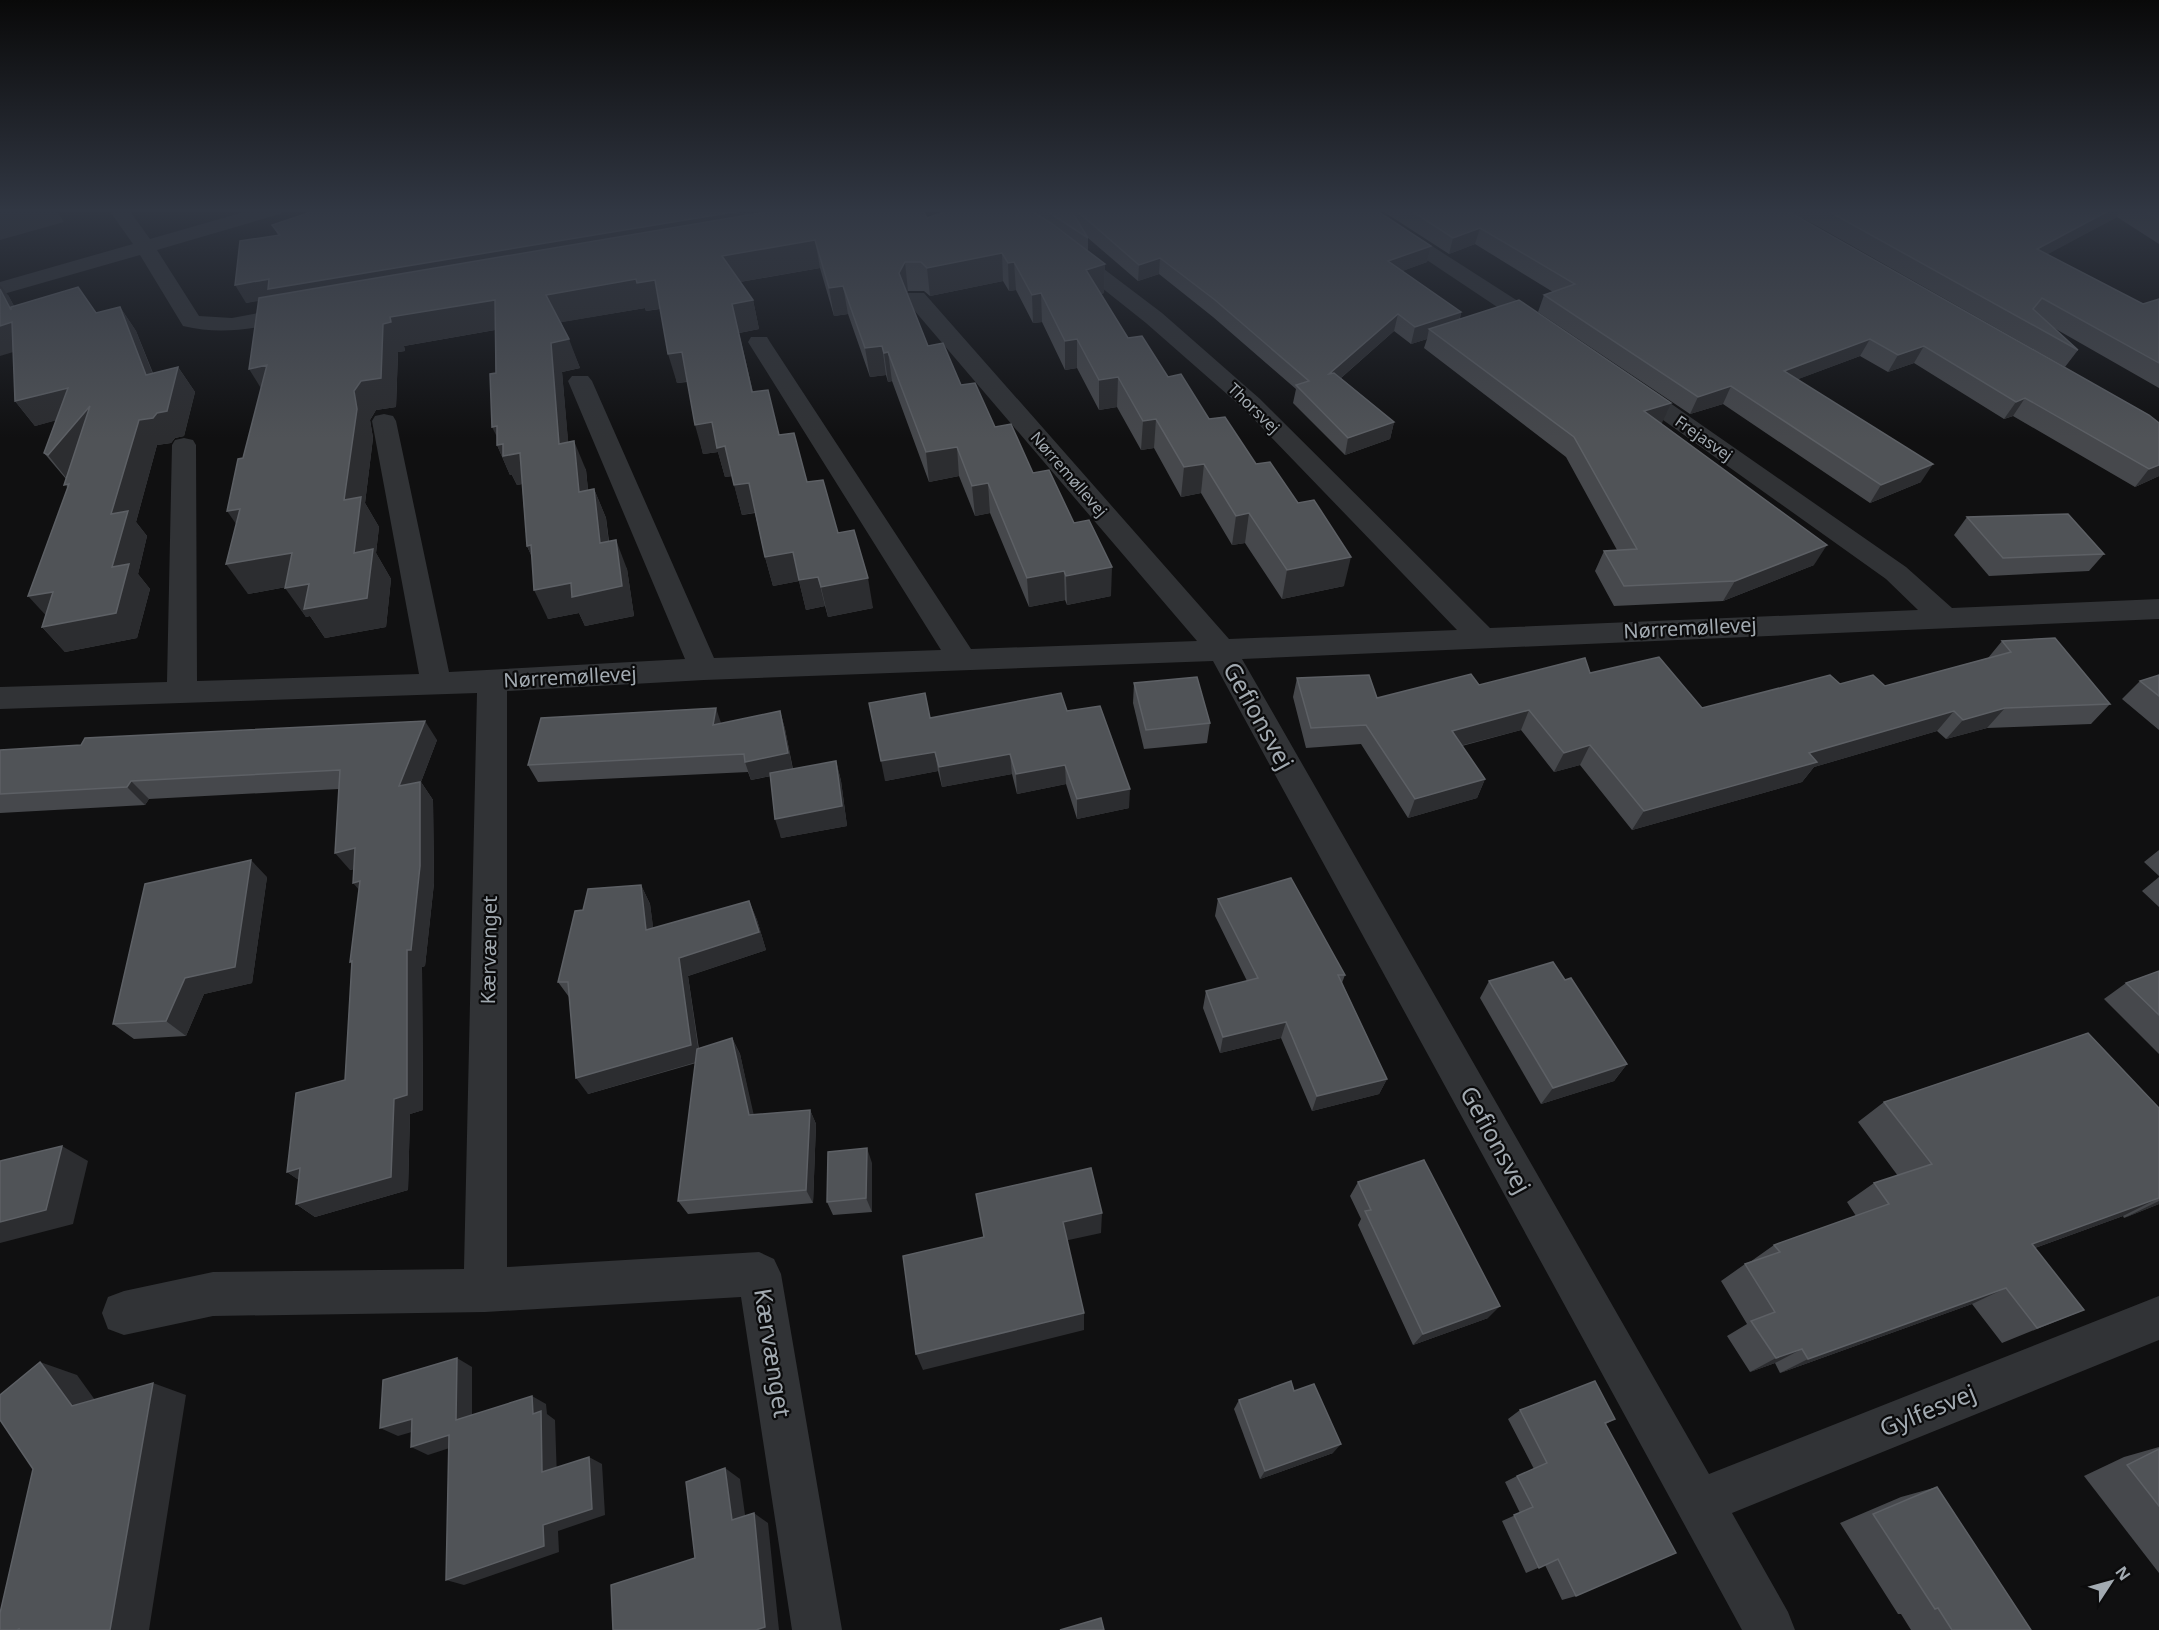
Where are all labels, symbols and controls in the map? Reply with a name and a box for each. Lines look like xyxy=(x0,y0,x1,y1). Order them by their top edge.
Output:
street label: Thorsvej xyxy=(1223,378,1285,438)
street label: Frejasvej xyxy=(1671,410,1737,466)
street label: Nørremøllevej xyxy=(1026,427,1112,521)
street label: Nørremøllevej xyxy=(1623,611,1757,644)
street label: Gefionsvej xyxy=(1216,656,1302,775)
street label: Nørremøllevej xyxy=(503,660,637,693)
street label: Kærvænget xyxy=(474,895,503,1004)
street label: Gefionsvej xyxy=(1453,1080,1539,1199)
street label: Kærvænget xyxy=(747,1286,800,1420)
street label: Gylfesvej xyxy=(1874,1375,1980,1444)
north arrow xyxy=(2081,1552,2141,1612)
text: N xyxy=(2110,1561,2136,1585)

